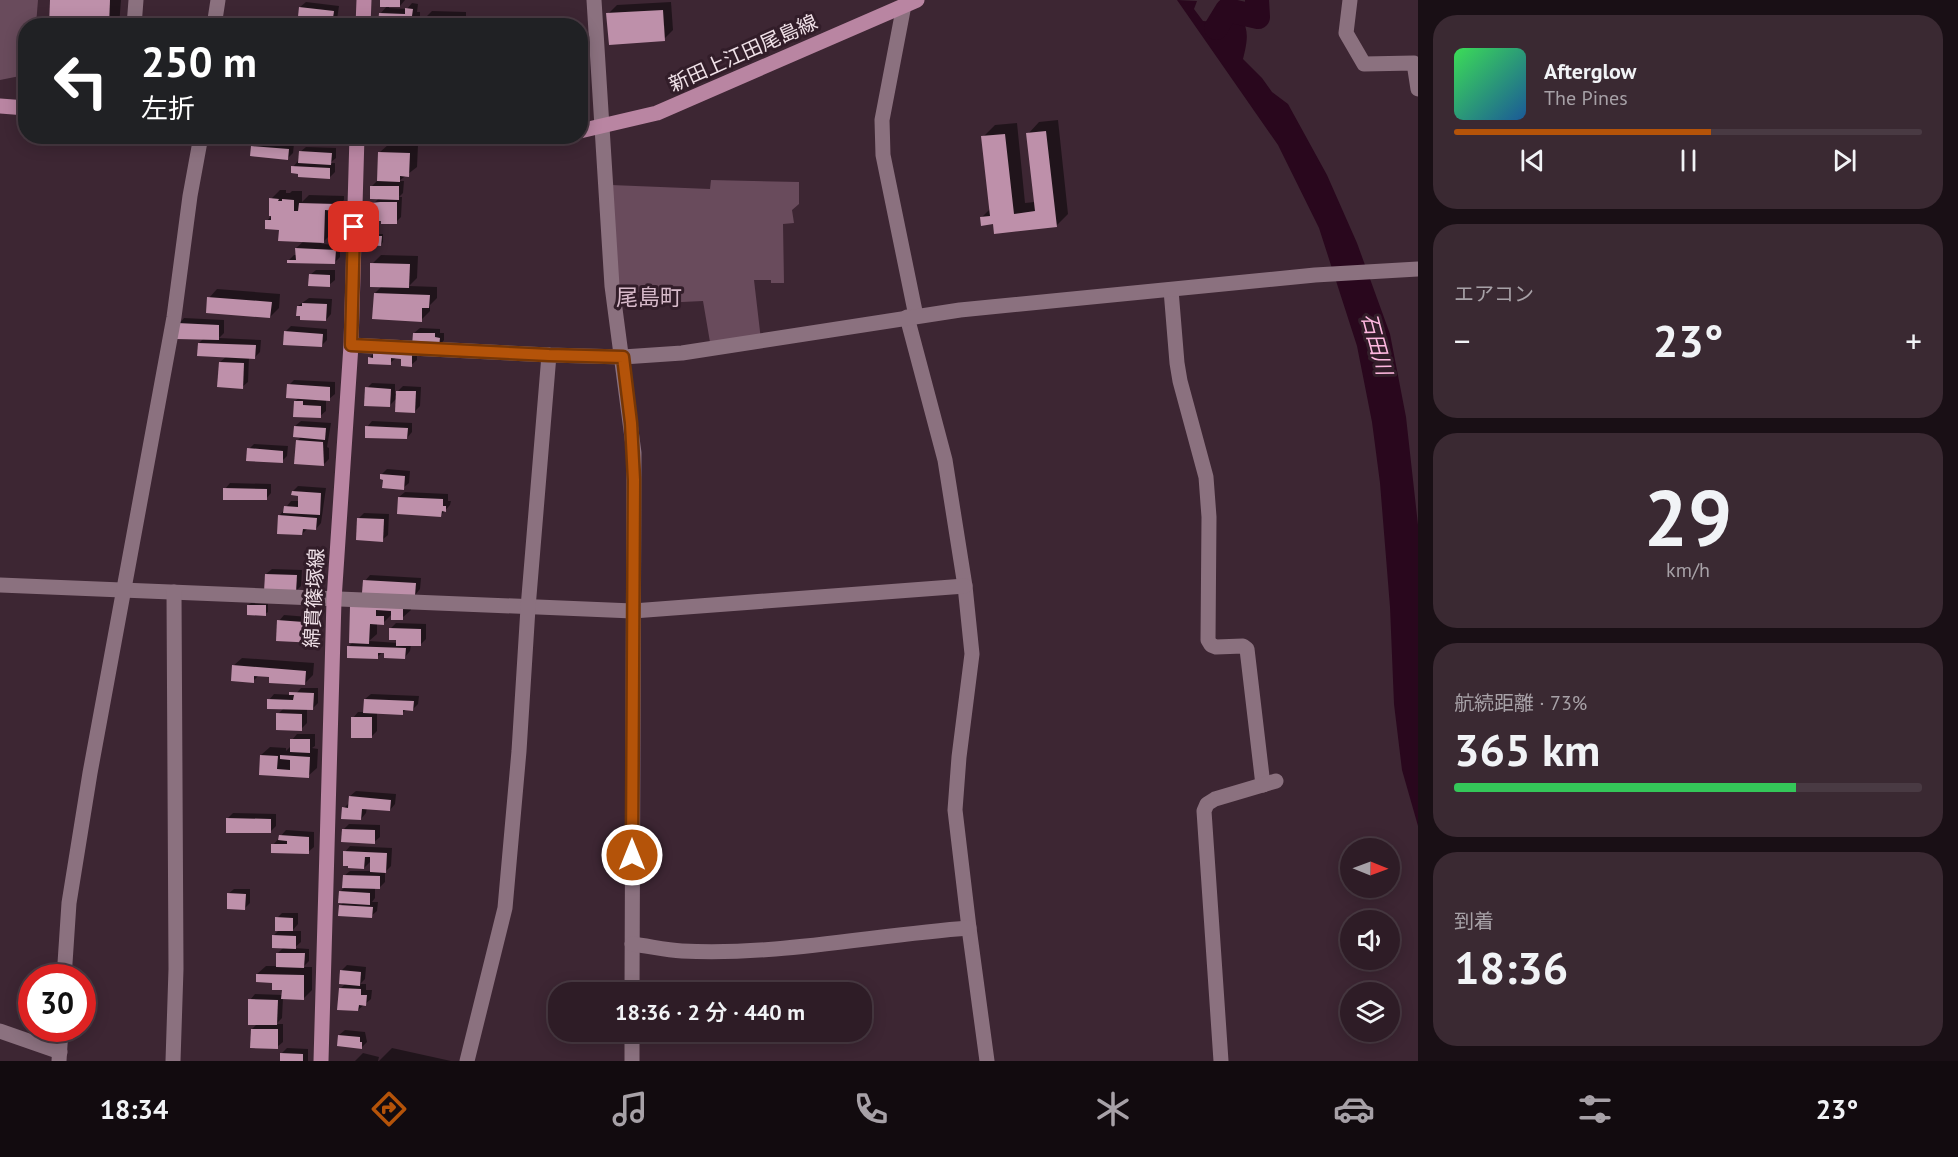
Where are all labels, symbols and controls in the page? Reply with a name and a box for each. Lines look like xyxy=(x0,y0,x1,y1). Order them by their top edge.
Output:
street label: 新田上江田尾島線 xyxy=(665,9,821,97)
text: 250 m xyxy=(141,34,257,89)
icon: left xyxy=(42,42,120,120)
text: Afterglow xyxy=(1544,57,1636,85)
text: The Pines xyxy=(1544,85,1628,111)
text: 左折 xyxy=(141,91,195,125)
icon: previous xyxy=(1516,144,1549,177)
icon: pause xyxy=(1672,144,1705,177)
icon: next xyxy=(1828,144,1861,177)
pin xyxy=(328,201,379,252)
icon: arrive xyxy=(337,210,370,243)
text: エアコン xyxy=(1454,281,1534,307)
district label: 尾島町 xyxy=(616,283,682,311)
water label: 石田川 xyxy=(1356,310,1399,380)
text: 23° xyxy=(1653,311,1723,369)
text: − xyxy=(1454,319,1471,362)
text: + xyxy=(1905,319,1922,362)
text: 29 xyxy=(1644,467,1732,568)
street label: 綿貫篠塚線 xyxy=(298,547,330,649)
text: km/h xyxy=(1666,557,1710,583)
text: 航続距離 · 73% xyxy=(1454,690,1587,716)
text: 365 km xyxy=(1454,720,1600,778)
position arrow xyxy=(600,823,664,887)
north arrow xyxy=(1340,838,1400,898)
map controls xyxy=(1340,838,1400,1042)
text: 到着 xyxy=(1454,908,1494,934)
button: sound xyxy=(1340,910,1400,970)
text: 18:36 xyxy=(1454,938,1568,996)
speed limit sign: 30 xyxy=(18,964,96,1042)
button: layers xyxy=(1340,982,1400,1042)
text: 18:36 · 2 分 · 440 m xyxy=(615,998,805,1026)
icon: directions xyxy=(368,1088,410,1130)
icon: music xyxy=(609,1088,651,1130)
icon: phone xyxy=(850,1088,892,1130)
icon: climate xyxy=(1092,1088,1134,1130)
icon: car xyxy=(1333,1088,1375,1130)
icon: filters xyxy=(1574,1088,1616,1130)
text: 18:34 xyxy=(100,1092,168,1126)
text: 23° xyxy=(1816,1092,1858,1126)

